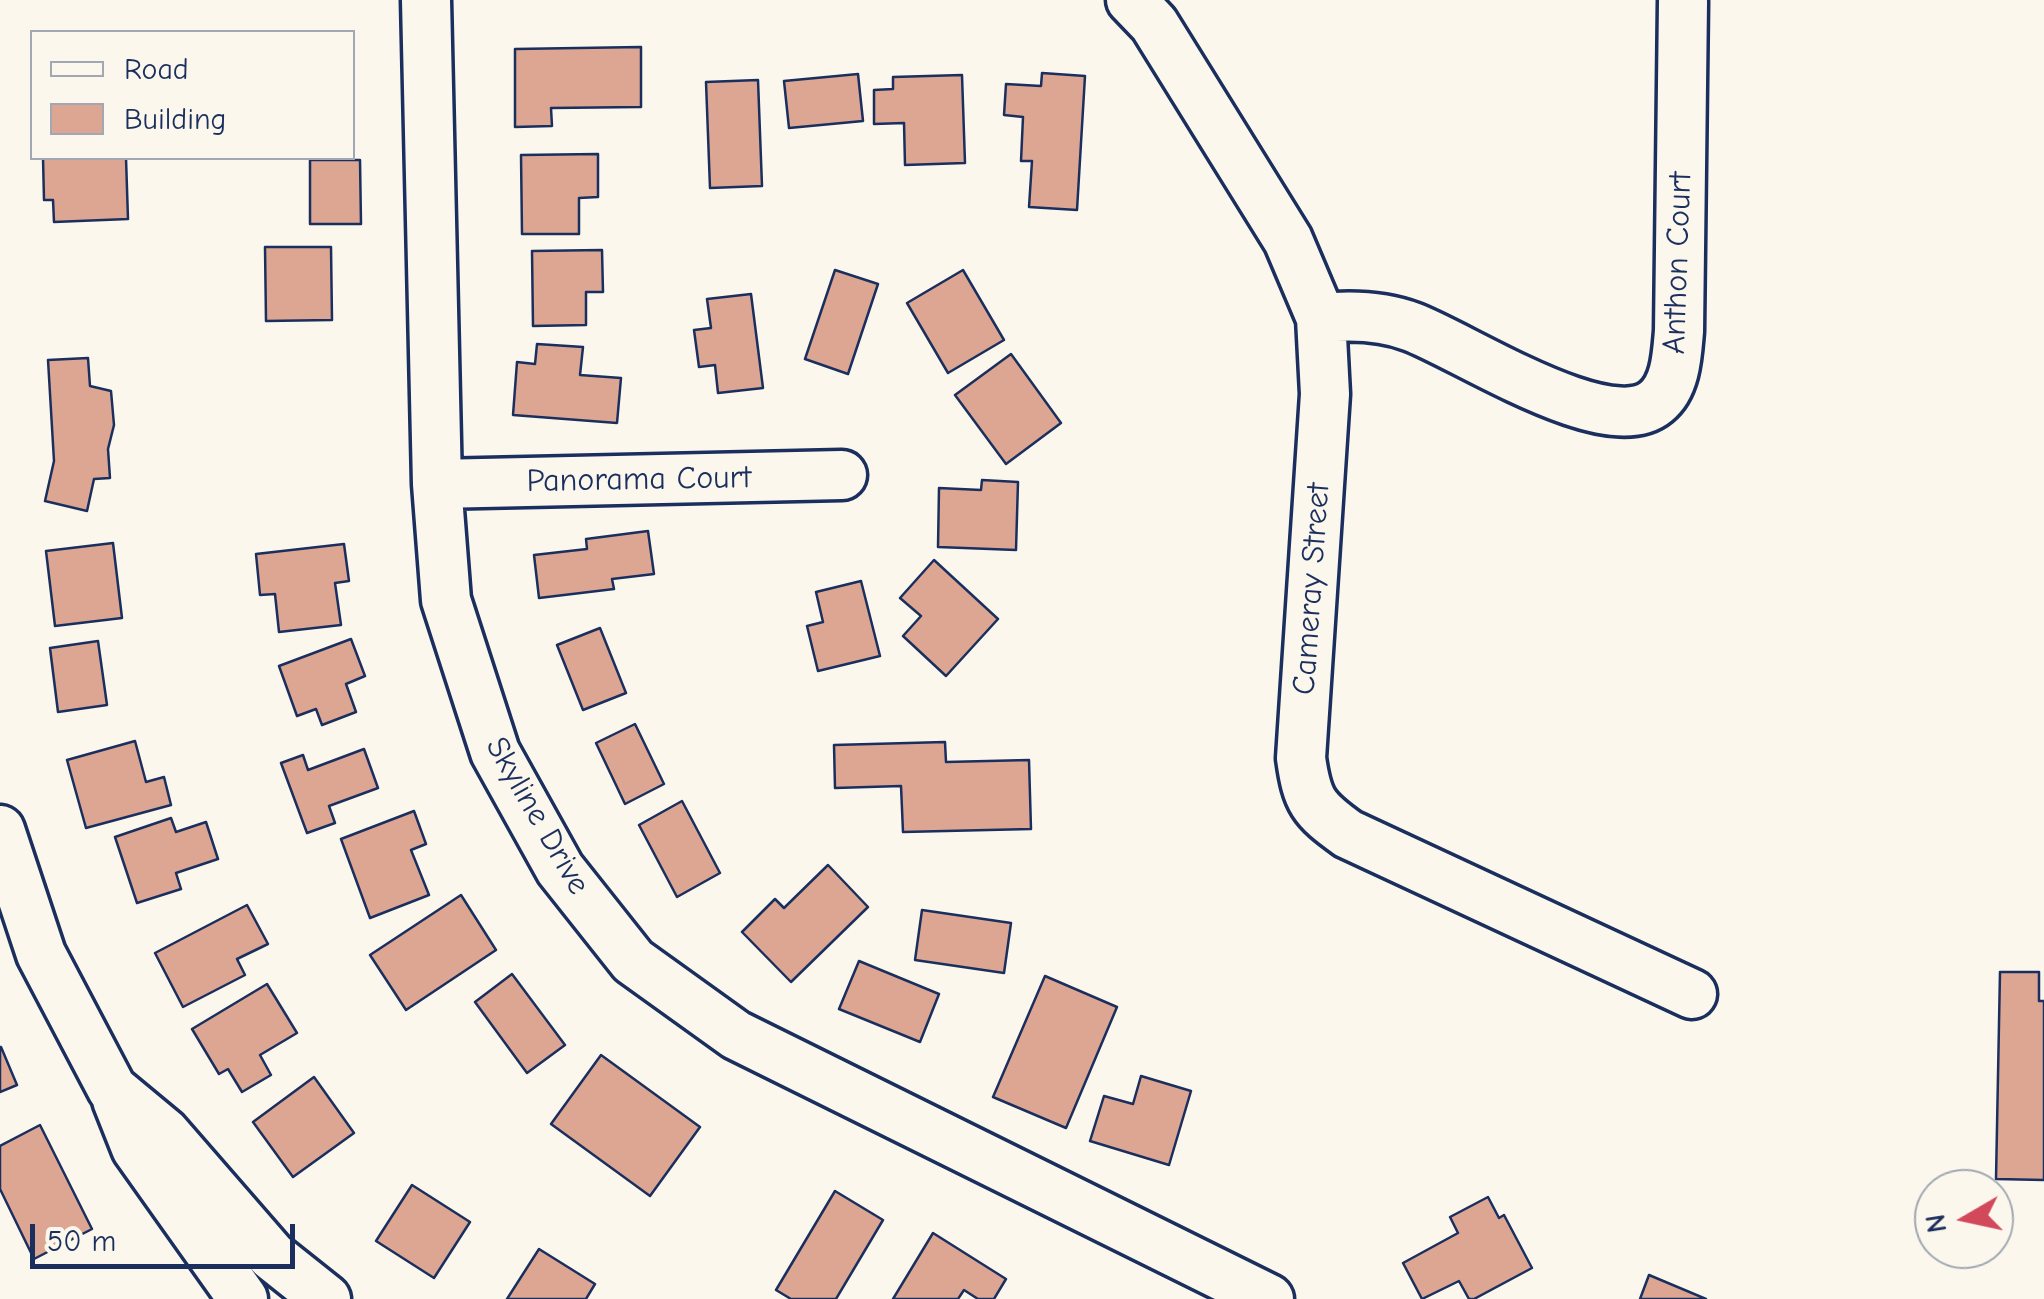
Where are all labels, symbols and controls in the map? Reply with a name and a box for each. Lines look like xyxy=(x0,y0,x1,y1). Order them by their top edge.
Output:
legend xyxy=(30,30,355,160)
text: Road xyxy=(124,52,189,87)
text: Building xyxy=(124,102,227,137)
street label: Anthon Court xyxy=(1656,171,1700,355)
street label: Panorama Court xyxy=(526,459,752,501)
street label: Cameray Street xyxy=(1285,482,1339,696)
street label: Skyline Drive xyxy=(477,731,597,901)
north arrow xyxy=(1914,1169,2014,1269)
scale bar xyxy=(35,1204,300,1266)
text: N xyxy=(1919,1212,1954,1235)
text: 50 m xyxy=(47,1224,116,1259)

